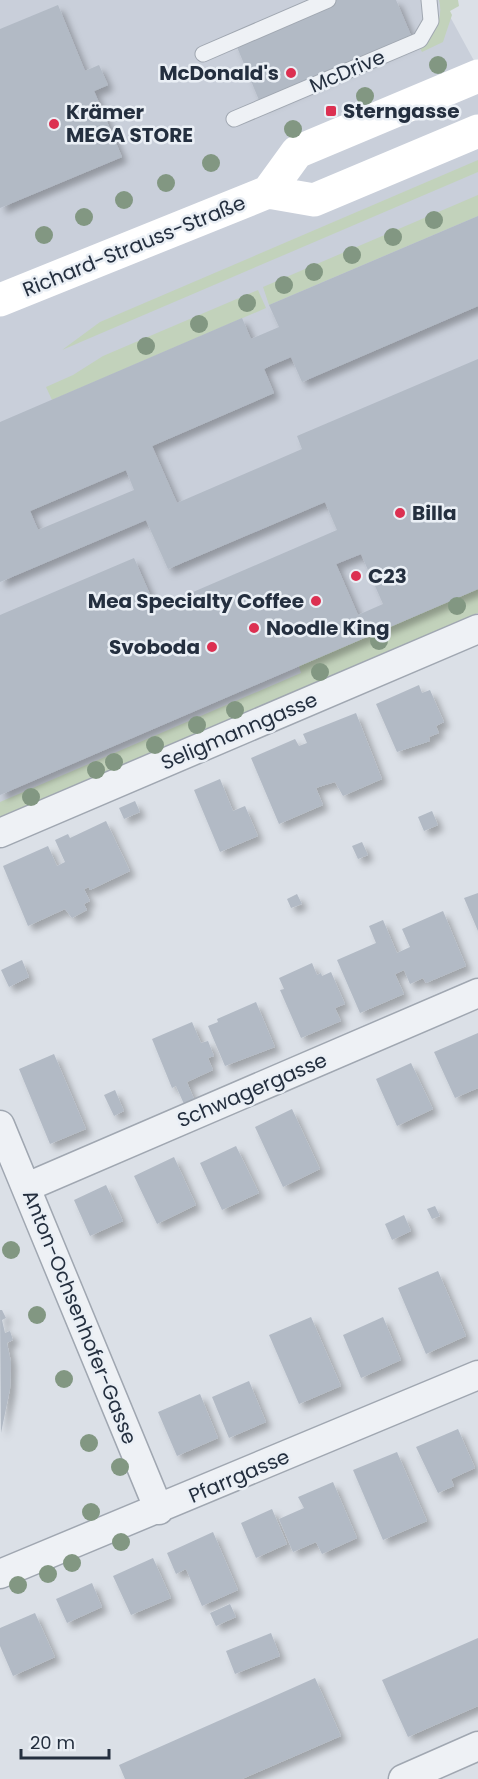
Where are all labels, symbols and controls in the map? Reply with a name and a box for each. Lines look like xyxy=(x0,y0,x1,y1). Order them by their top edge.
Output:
street label: McDrive xyxy=(305,43,389,99)
place label: McDonald's xyxy=(159,59,279,87)
marker: McDonald's xyxy=(284,66,298,80)
place label: Sterngasse xyxy=(343,97,460,125)
place label: Krämer MEGA STORE xyxy=(66,98,193,149)
marker: Sterngasse xyxy=(324,104,338,118)
marker: Krämer MEGA STORE xyxy=(47,117,61,131)
street label: Richard-Strauss-Straße xyxy=(18,188,250,304)
place label: Billa xyxy=(412,499,456,527)
marker: Billa xyxy=(393,506,407,520)
place label: C23 xyxy=(368,562,407,590)
marker: C23 xyxy=(349,569,363,583)
place label: Mea Specialty Coffee xyxy=(88,587,304,615)
marker: Mea Specialty Coffee xyxy=(309,594,323,608)
place label: Noodle King xyxy=(266,614,389,642)
marker: Noodle King xyxy=(247,621,261,635)
place label: Svoboda xyxy=(109,633,200,661)
marker: Svoboda xyxy=(205,640,219,654)
street label: Seligmanngasse xyxy=(156,685,322,777)
street label: Schwagergasse xyxy=(173,1046,331,1134)
street label: Anton-Ochsenhofer-Gasse xyxy=(16,1186,144,1448)
street label: Pfarrgasse xyxy=(184,1442,294,1510)
scale bar xyxy=(21,1722,110,1760)
text: 20 m xyxy=(30,1730,75,1755)

